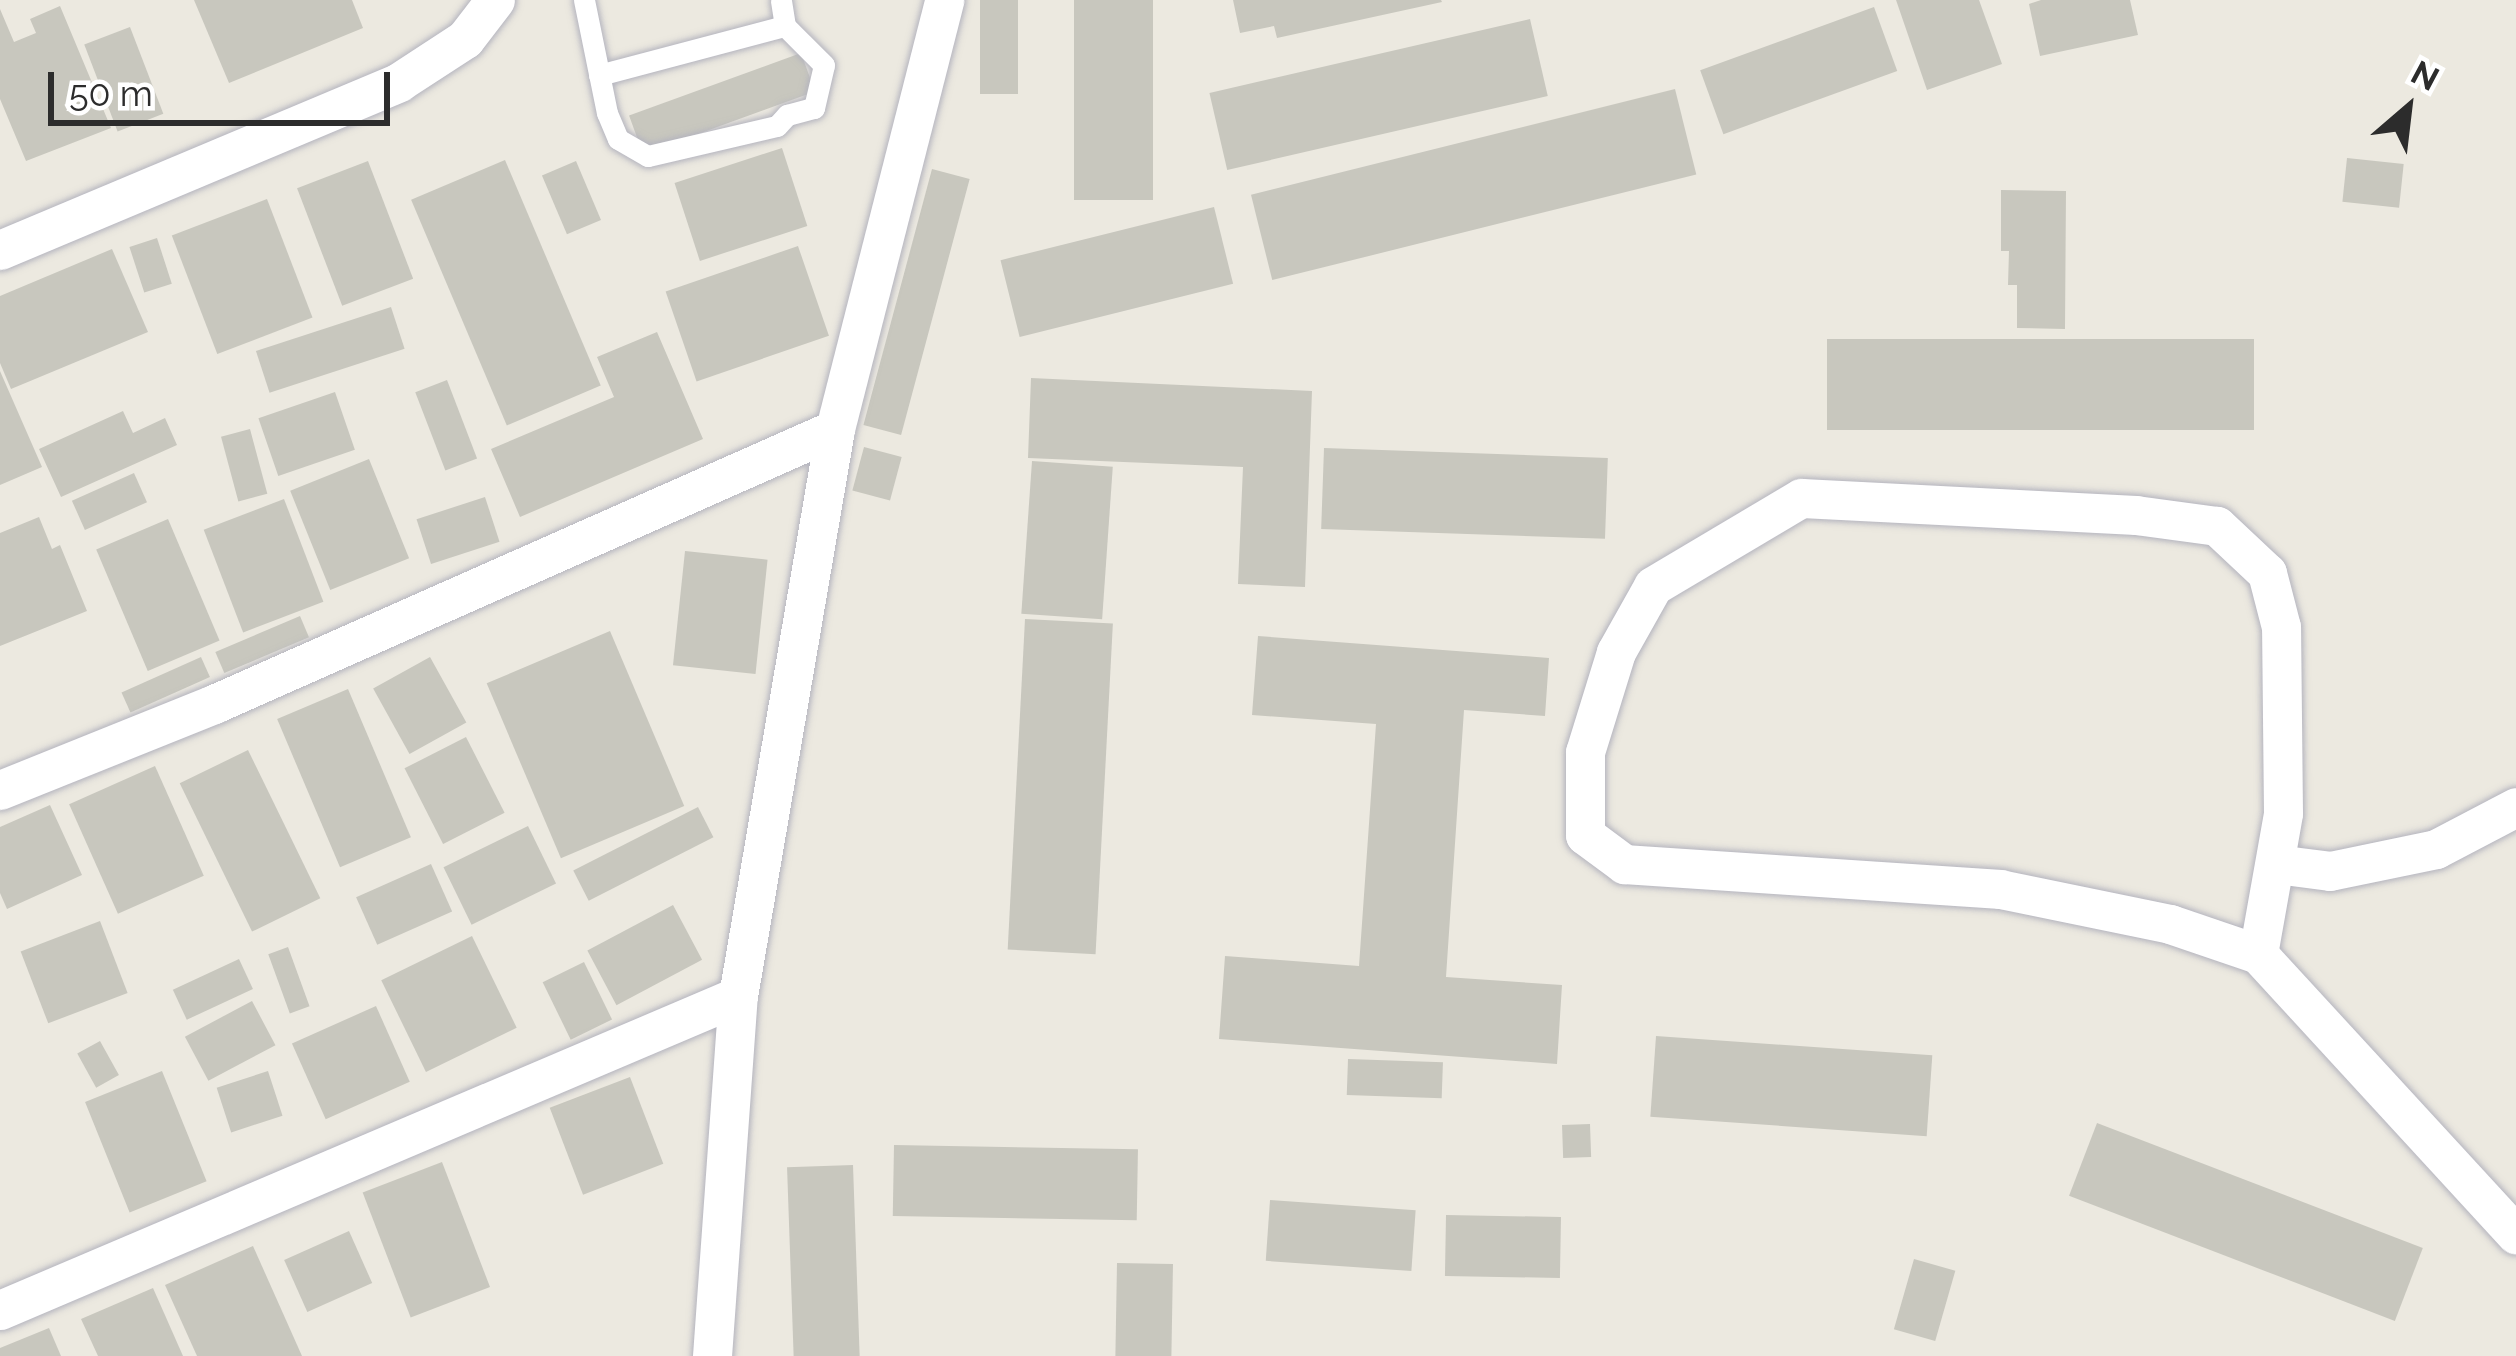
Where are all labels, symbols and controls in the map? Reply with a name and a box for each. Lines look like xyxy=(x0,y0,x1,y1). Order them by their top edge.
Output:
scale bar xyxy=(54,48,396,122)
north arrow xyxy=(2348,48,2468,168)
text: N xyxy=(2405,53,2445,99)
text: 50 m xyxy=(69,72,153,114)

